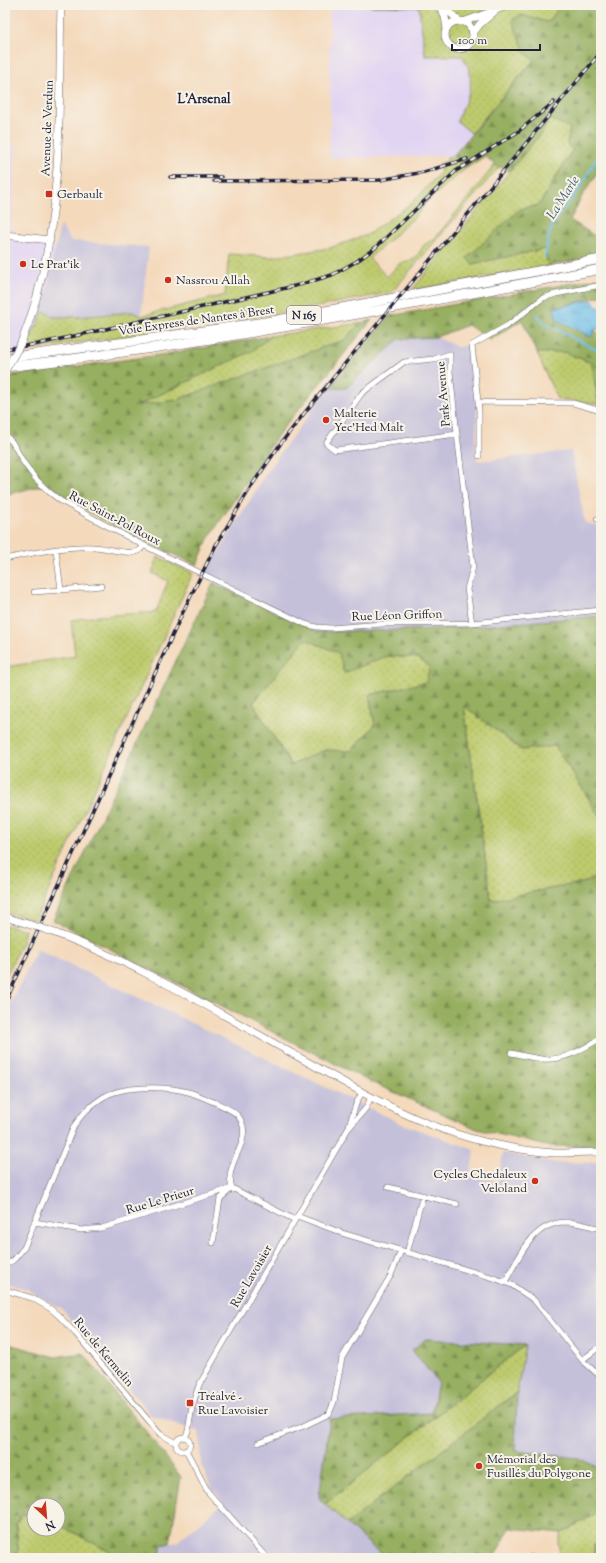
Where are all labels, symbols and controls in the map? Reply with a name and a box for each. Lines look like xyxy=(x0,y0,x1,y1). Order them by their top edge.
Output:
scale bar xyxy=(452,26,540,52)
text: 100 m xyxy=(458,32,487,50)
street label: Avenue de Verdun xyxy=(37,79,59,177)
district label: L'Arsenal xyxy=(177,91,231,109)
water label: La Marle xyxy=(543,173,584,223)
place label: Gerbault xyxy=(57,186,103,204)
marker: Gerbault xyxy=(44,189,54,199)
place label: Le Prat'ik xyxy=(31,256,80,274)
marker: Le Prat'ik xyxy=(18,259,28,269)
place label: Nassrou Allah xyxy=(176,272,250,290)
marker: Nassrou Allah xyxy=(163,275,173,285)
street label: Voie Express de Nantes à Brest xyxy=(117,301,275,341)
road number: N 165 xyxy=(287,306,321,324)
street label: Park Avenue xyxy=(432,360,456,427)
place label: Malterie Yec'Hed Malt xyxy=(334,405,404,437)
marker: Malterie Yec'Hed Malt xyxy=(321,415,331,425)
street label: Rue Saint-Pol Roux xyxy=(65,487,164,551)
street label: Rue Léon Griffon xyxy=(351,605,443,627)
place label: Cycles Chedaleux Veloland xyxy=(433,1166,527,1198)
marker: Cycles Chedaleux Veloland xyxy=(530,1176,540,1186)
street label: Rue Le Prieur xyxy=(124,1182,197,1220)
street label: Rue Lavoisier xyxy=(227,1241,277,1311)
street label: Rue de Kermelin xyxy=(69,1314,138,1391)
place label: Tréalvé - Rue Lavoisier xyxy=(198,1388,268,1420)
marker: Tréalvé - Rue Lavoisier xyxy=(185,1398,195,1408)
place label: Mémorial des Fusillés du Polygone xyxy=(487,1451,591,1483)
marker: Mémorial des Fusillés du Polygone xyxy=(474,1461,484,1471)
north arrow xyxy=(26,1497,66,1537)
text: N xyxy=(42,1516,58,1534)

